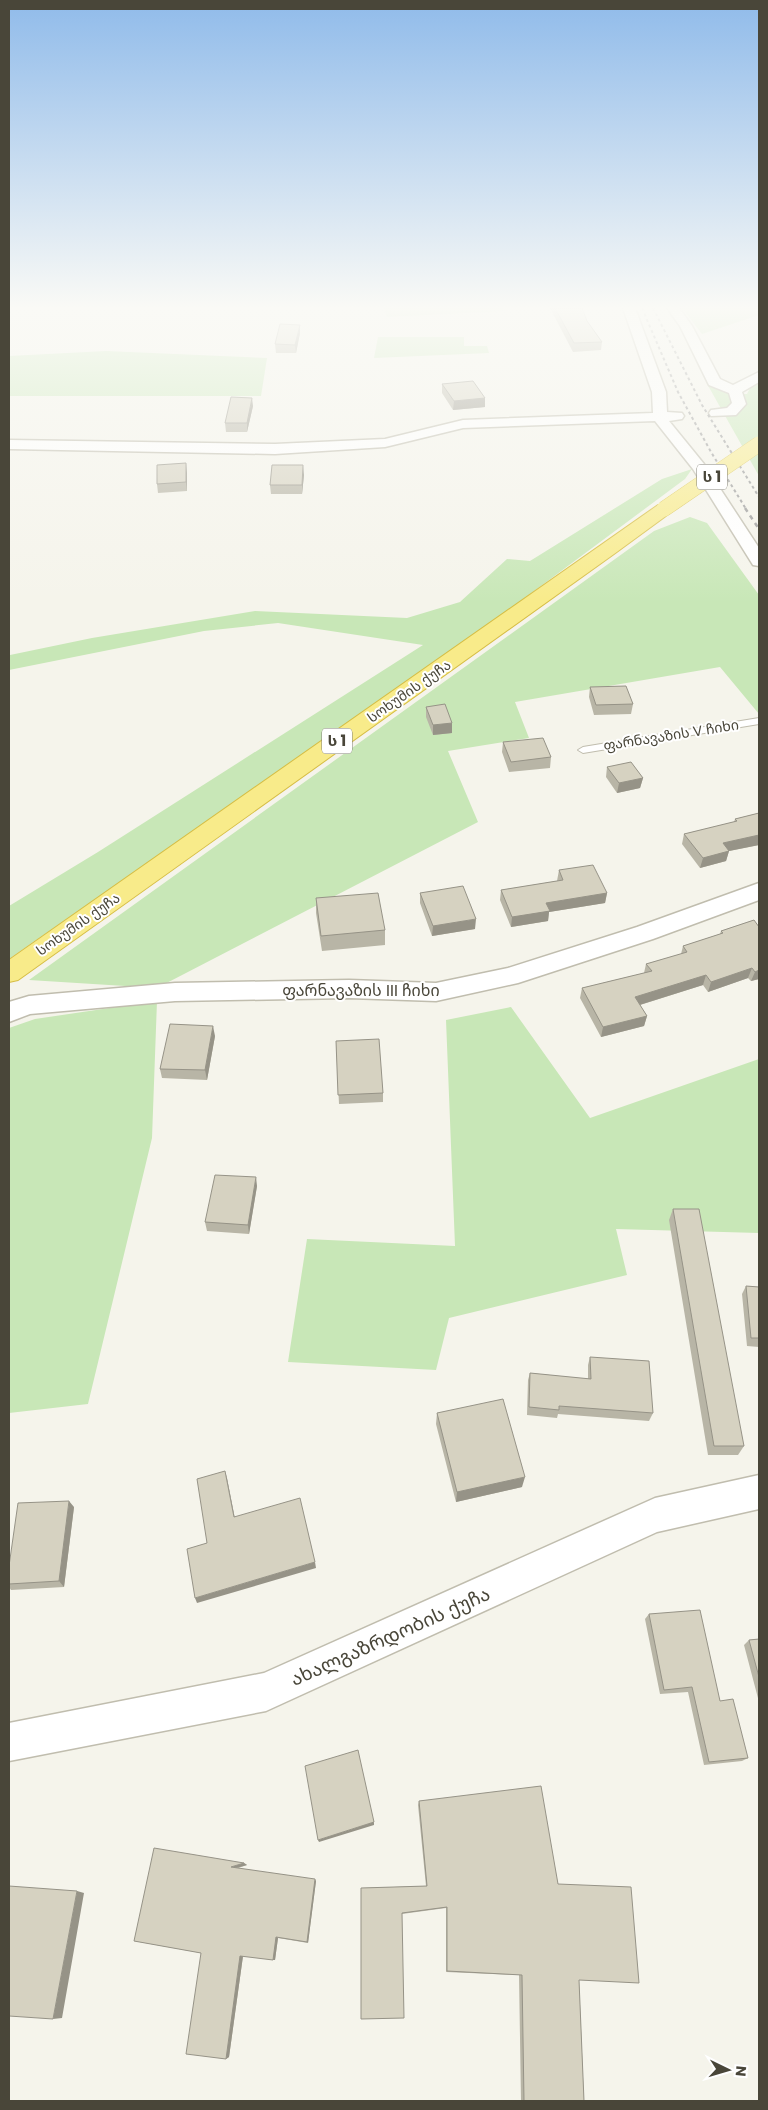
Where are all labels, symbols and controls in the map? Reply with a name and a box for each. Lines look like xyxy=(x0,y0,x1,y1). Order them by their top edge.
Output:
road number: ს 1 xyxy=(697,464,727,490)
street label: სოხუმის ქუჩა xyxy=(363,655,455,727)
street label: ფარნავაზის V ჩიხი xyxy=(602,714,740,756)
road number: ს 1 xyxy=(322,728,352,754)
street label: სოხუმის ქუჩა xyxy=(32,888,124,960)
street label: ფარნავაზის III ჩიხი xyxy=(282,979,440,1002)
street label: ახალგაზრდობის ქუჩა xyxy=(286,1580,494,1693)
north arrow xyxy=(703,2045,753,2095)
text: N xyxy=(731,2065,751,2077)

